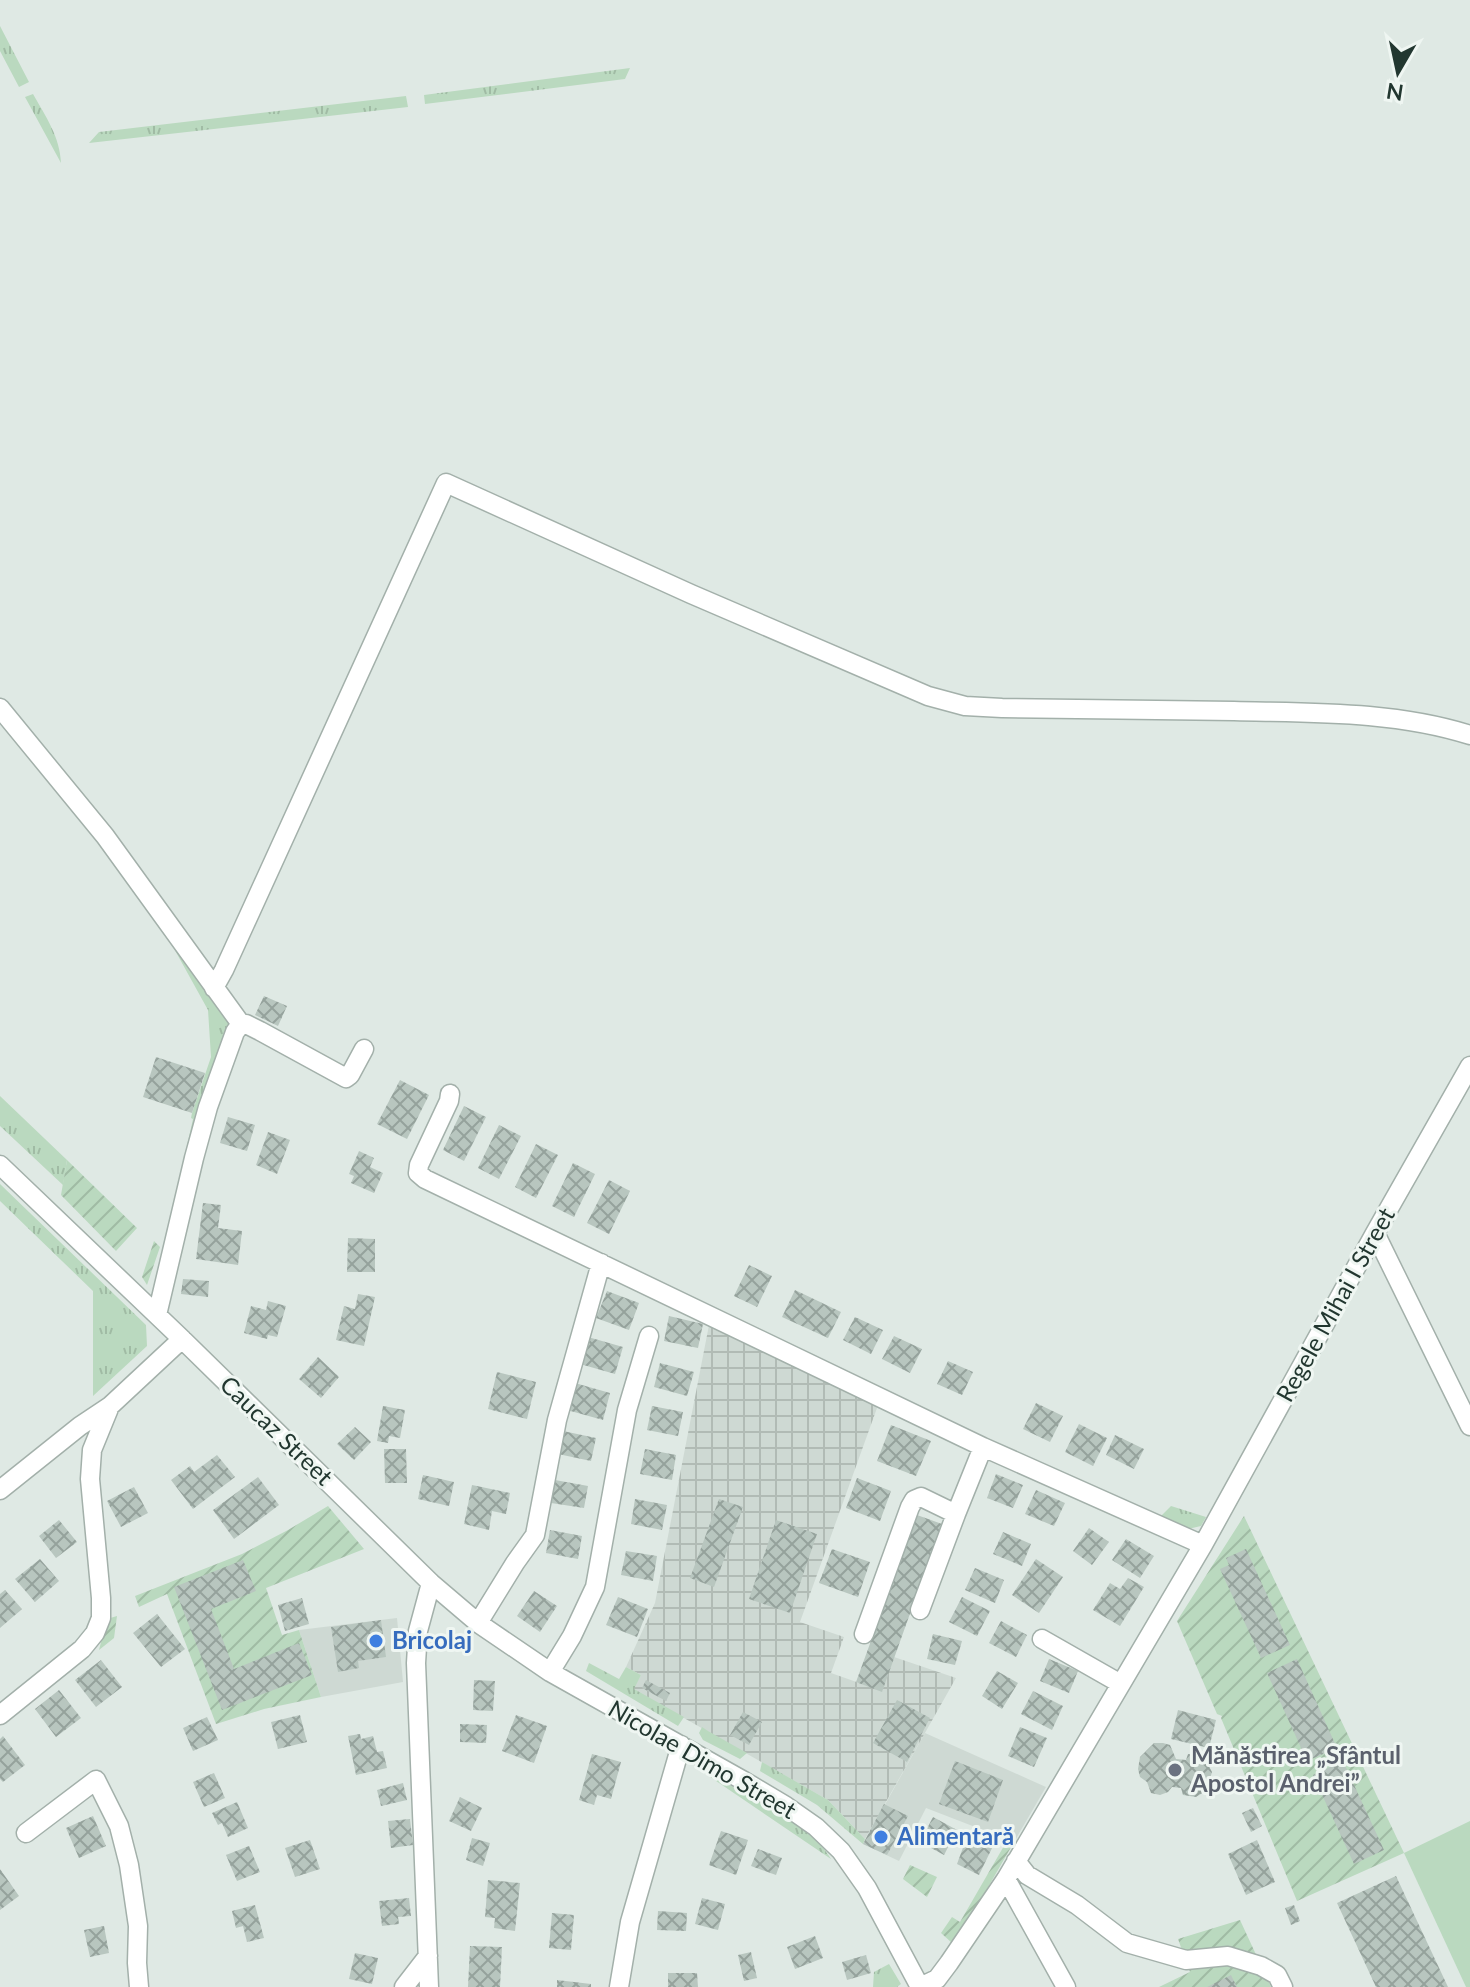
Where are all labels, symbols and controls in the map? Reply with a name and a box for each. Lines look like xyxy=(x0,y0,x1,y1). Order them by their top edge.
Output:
north arrow xyxy=(1358,32,1438,112)
text: N xyxy=(1384,78,1405,107)
street label: Regele Mihai I Street xyxy=(1269,1202,1400,1406)
street label: Caucaz Street xyxy=(215,1369,340,1491)
place label: Bricolaj xyxy=(392,1625,472,1654)
marker: Bricolaj xyxy=(367,1632,385,1650)
street label: Nicolae Dimo Street xyxy=(604,1693,802,1824)
place label: Mănăstirea „Sfântul Apostol Andrei” xyxy=(1190,1740,1401,1797)
marker: Mănăstirea „Sfântul Apostol Andrei” xyxy=(1166,1761,1184,1779)
place label: Alimentară xyxy=(896,1821,1014,1850)
marker: Alimentară xyxy=(872,1828,890,1846)

